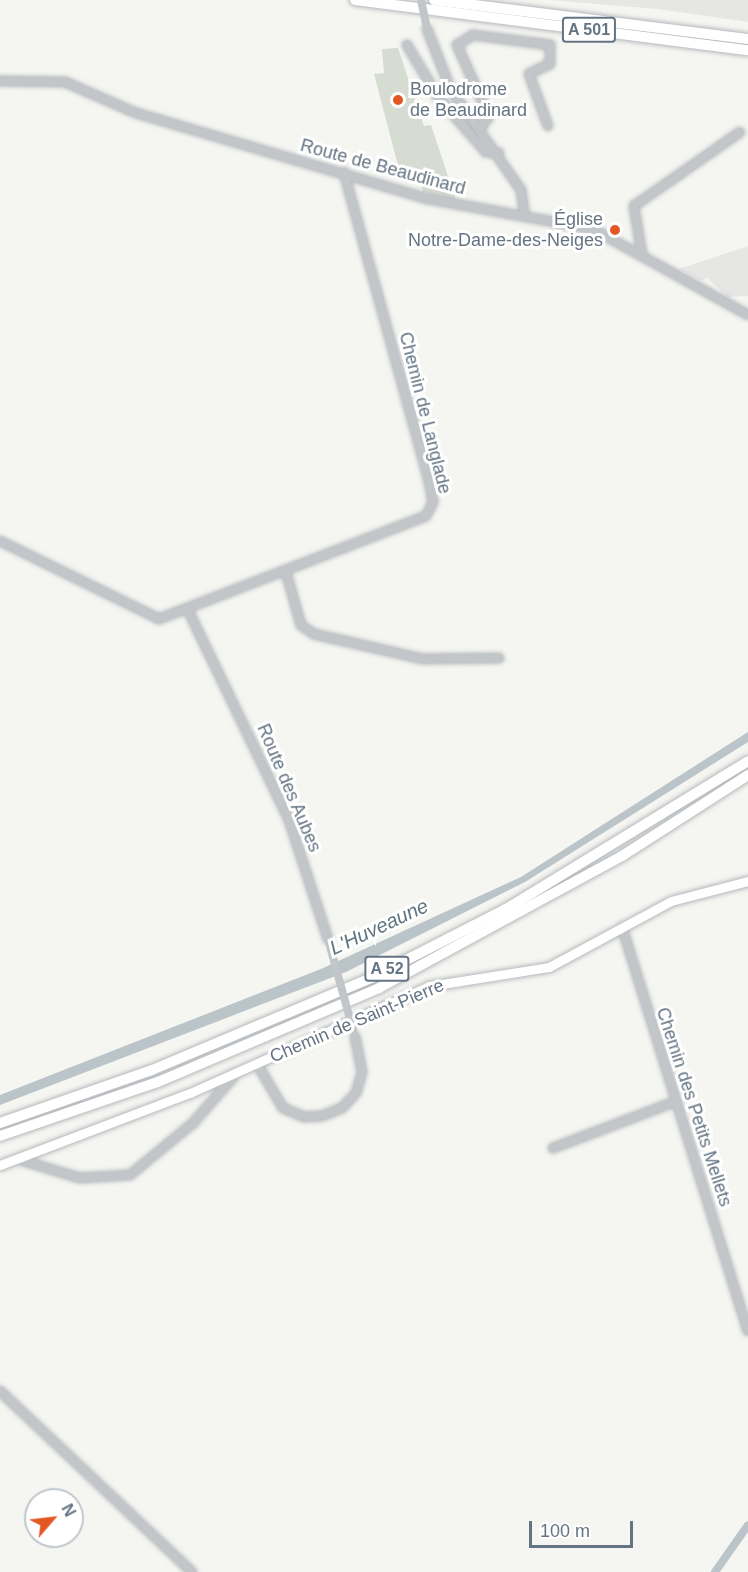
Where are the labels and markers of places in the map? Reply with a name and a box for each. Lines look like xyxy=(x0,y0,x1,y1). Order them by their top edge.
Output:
place label: Boulodrome de Beaudinard xyxy=(410,79,527,122)
marker: Boulodrome de Beaudinard xyxy=(391,93,405,107)
place label: Église Notre-Dame-des-Neiges xyxy=(408,209,603,252)
marker: Église Notre-Dame-des-Neiges xyxy=(608,223,622,237)

